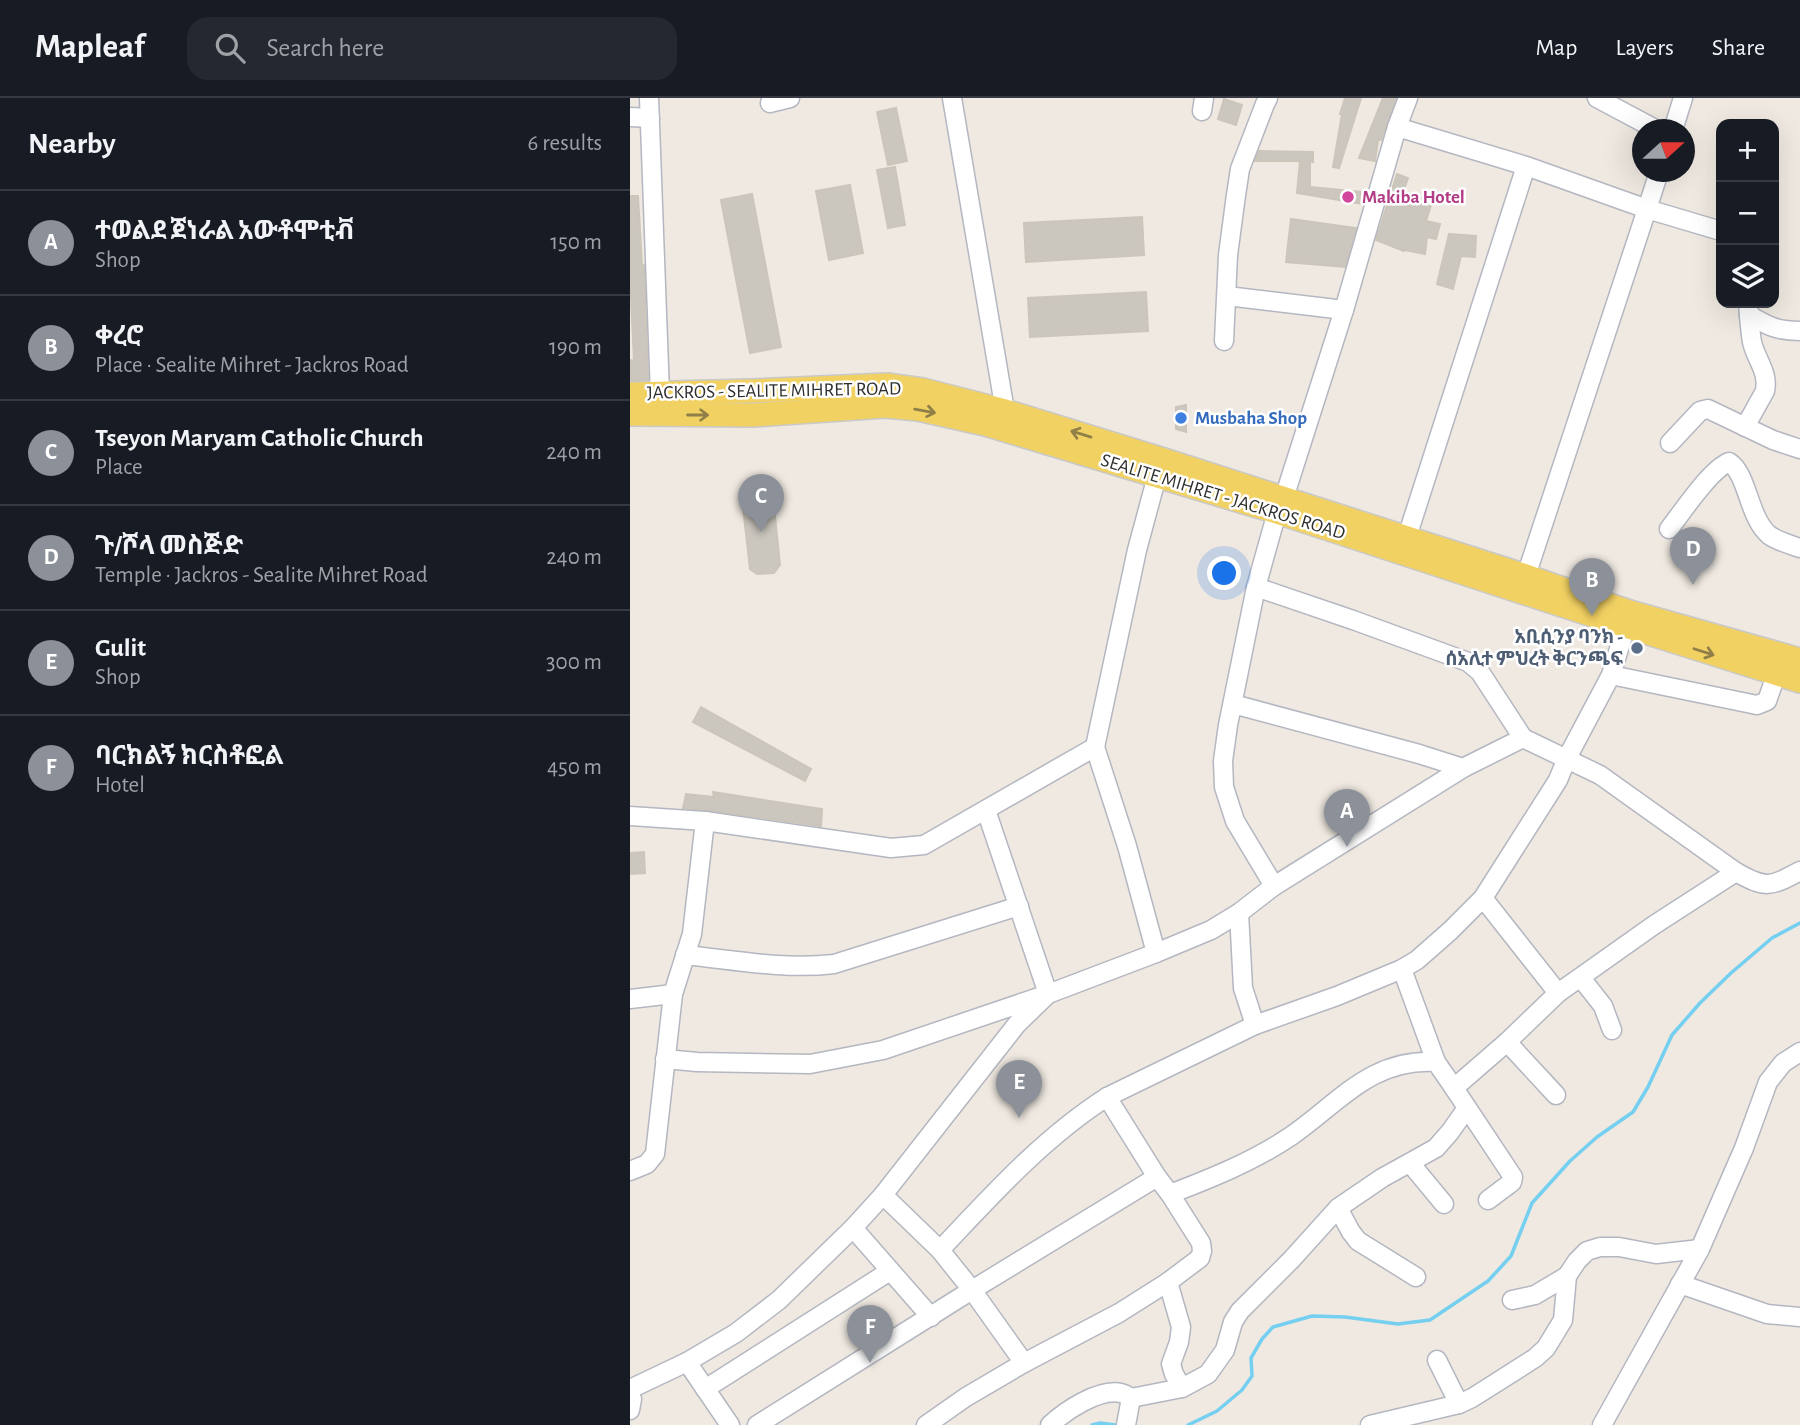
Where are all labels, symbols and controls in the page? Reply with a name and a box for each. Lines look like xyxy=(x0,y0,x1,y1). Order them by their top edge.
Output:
search box xyxy=(187,17,677,80)
icon: search xyxy=(211,29,249,67)
text: Mapleaf xyxy=(35,31,145,64)
text: Search here xyxy=(267,35,384,61)
text: Map xyxy=(1535,36,1577,60)
text: Layers xyxy=(1615,36,1674,60)
text: Share xyxy=(1712,36,1765,60)
north arrow xyxy=(1632,119,1695,182)
map controls xyxy=(1716,119,1779,308)
button: + xyxy=(1716,119,1779,182)
text: Nearby xyxy=(28,129,116,159)
text: 6 results xyxy=(528,132,602,155)
button: − xyxy=(1716,182,1779,245)
place label: Makiba Hotel xyxy=(1362,188,1465,207)
marker: Makiba Hotel xyxy=(1340,189,1356,205)
text: ተወልደ ጀነራል አውቶሞቲቭ xyxy=(95,218,354,244)
text: A xyxy=(44,231,58,254)
text: 150 m xyxy=(550,231,602,254)
button: layers xyxy=(1716,245,1779,308)
text: Shop xyxy=(95,249,141,272)
text: ቀረሮ xyxy=(95,323,144,349)
text: B xyxy=(44,336,58,359)
text: 190 m xyxy=(549,336,602,359)
text: Place · Sealite Mihret - Jackros Road xyxy=(95,354,409,377)
street label: JACKROS - SEALITE MIHRET ROAD xyxy=(647,379,901,403)
one-way arrow xyxy=(913,405,936,418)
one-way arrow xyxy=(686,408,709,422)
place label: Musbaha Shop xyxy=(1195,409,1307,428)
marker: Musbaha Shop xyxy=(1173,410,1189,426)
text: Tseyon Maryam Catholic Church xyxy=(95,425,424,451)
one-way arrow xyxy=(1070,426,1092,439)
text: C xyxy=(45,441,57,464)
text: 240 m xyxy=(546,441,602,464)
street label: SEALITE MIHRET - JACKROS ROAD xyxy=(1099,451,1347,543)
text: Place xyxy=(95,456,143,479)
pin: C xyxy=(738,474,784,532)
pin: D xyxy=(1670,527,1716,585)
text: ጉ/ሾላ መስጅድ xyxy=(95,533,243,559)
text: D xyxy=(43,546,59,569)
text: 240 m xyxy=(546,546,602,569)
your location xyxy=(1207,556,1241,590)
pin: B xyxy=(1569,558,1615,616)
text: Temple · Jackros - Sealite Mihret Road xyxy=(95,564,428,587)
place label: አቢሲንያ ባንክ - ሰአሊተ ምህረት ቅርንጫፍ xyxy=(1445,628,1623,669)
text: Gulit xyxy=(95,635,146,661)
marker: አቢሲንያ ባንክ - ሰአሊተ ምህረት ቅርንጫፍ xyxy=(1629,640,1645,656)
one-way arrow xyxy=(1693,646,1715,659)
text: E xyxy=(45,651,57,674)
text: 300 m xyxy=(546,651,602,674)
text: Shop xyxy=(95,666,141,689)
text: ባርክልኝ ክርስቶፎል xyxy=(95,743,284,769)
text: F xyxy=(46,756,56,779)
text: 450 m xyxy=(547,756,602,779)
text: Hotel xyxy=(95,774,145,797)
pin: A xyxy=(1324,789,1370,847)
pin: E xyxy=(996,1060,1042,1118)
pin: F xyxy=(847,1305,893,1363)

